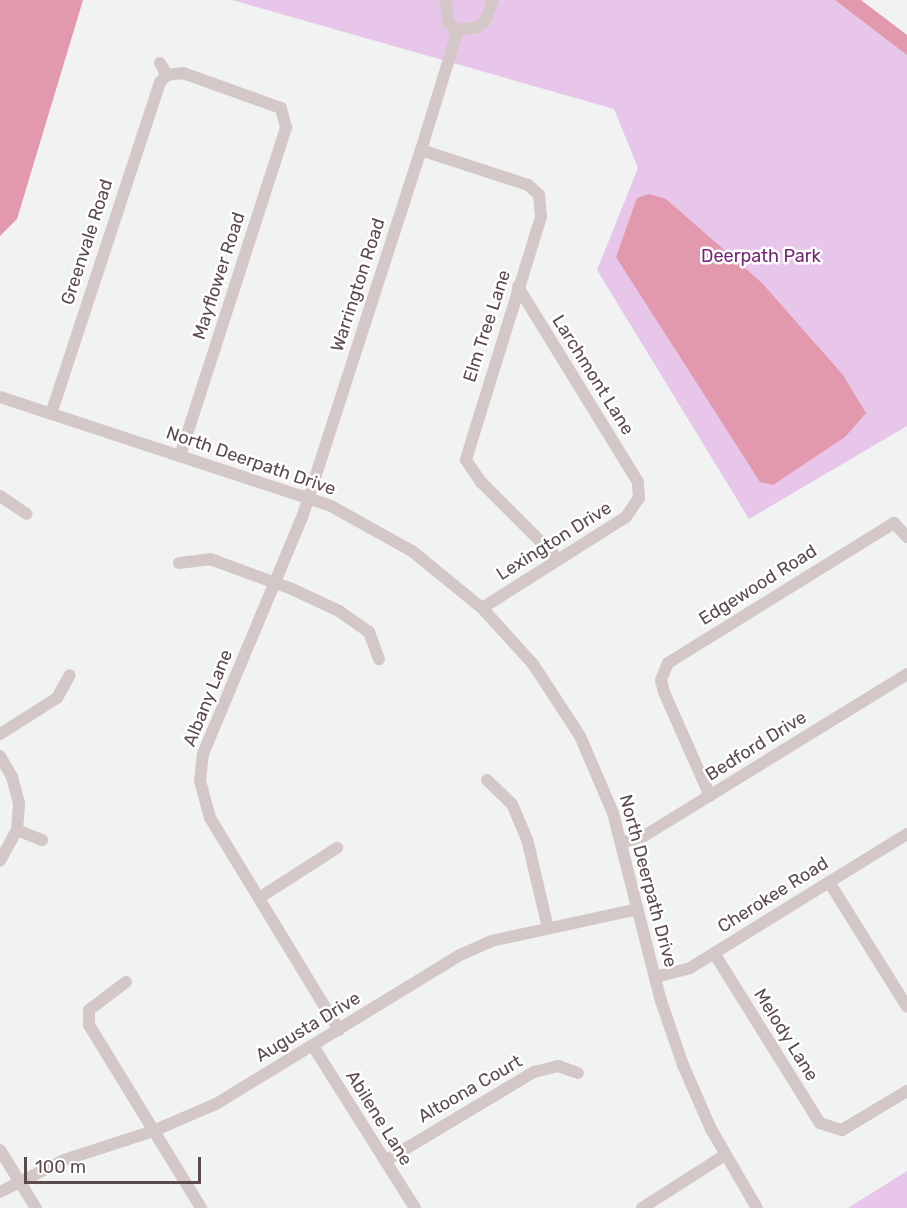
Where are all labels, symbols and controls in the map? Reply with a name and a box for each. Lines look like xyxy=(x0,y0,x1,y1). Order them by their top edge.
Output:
street label: Greenvale Road xyxy=(57,176,117,308)
street label: Mayflower Road xyxy=(188,209,250,343)
street label: Warrington Road xyxy=(326,216,390,354)
park label: Deerpath Park xyxy=(701,245,821,267)
street label: Elm Tree Lane xyxy=(459,267,515,385)
street label: Larchmont Lane xyxy=(547,311,639,439)
street label: North Deerpath Drive xyxy=(163,422,339,500)
street label: Lexington Drive xyxy=(492,497,616,585)
street label: Edgewood Road xyxy=(695,540,821,630)
street label: Albany Lane xyxy=(179,646,237,750)
street label: Bedford Drive xyxy=(702,706,810,786)
street label: North Deerpath Drive xyxy=(615,792,681,970)
street label: Cherokee Road xyxy=(714,852,832,938)
street label: Melody Lane xyxy=(749,985,823,1085)
street label: Augusta Drive xyxy=(252,987,364,1067)
street label: Altoona Court xyxy=(414,1051,526,1127)
street label: Abilene Lane xyxy=(341,1066,417,1170)
scale bar xyxy=(27,1145,204,1183)
text: 100 m xyxy=(35,1156,86,1178)

